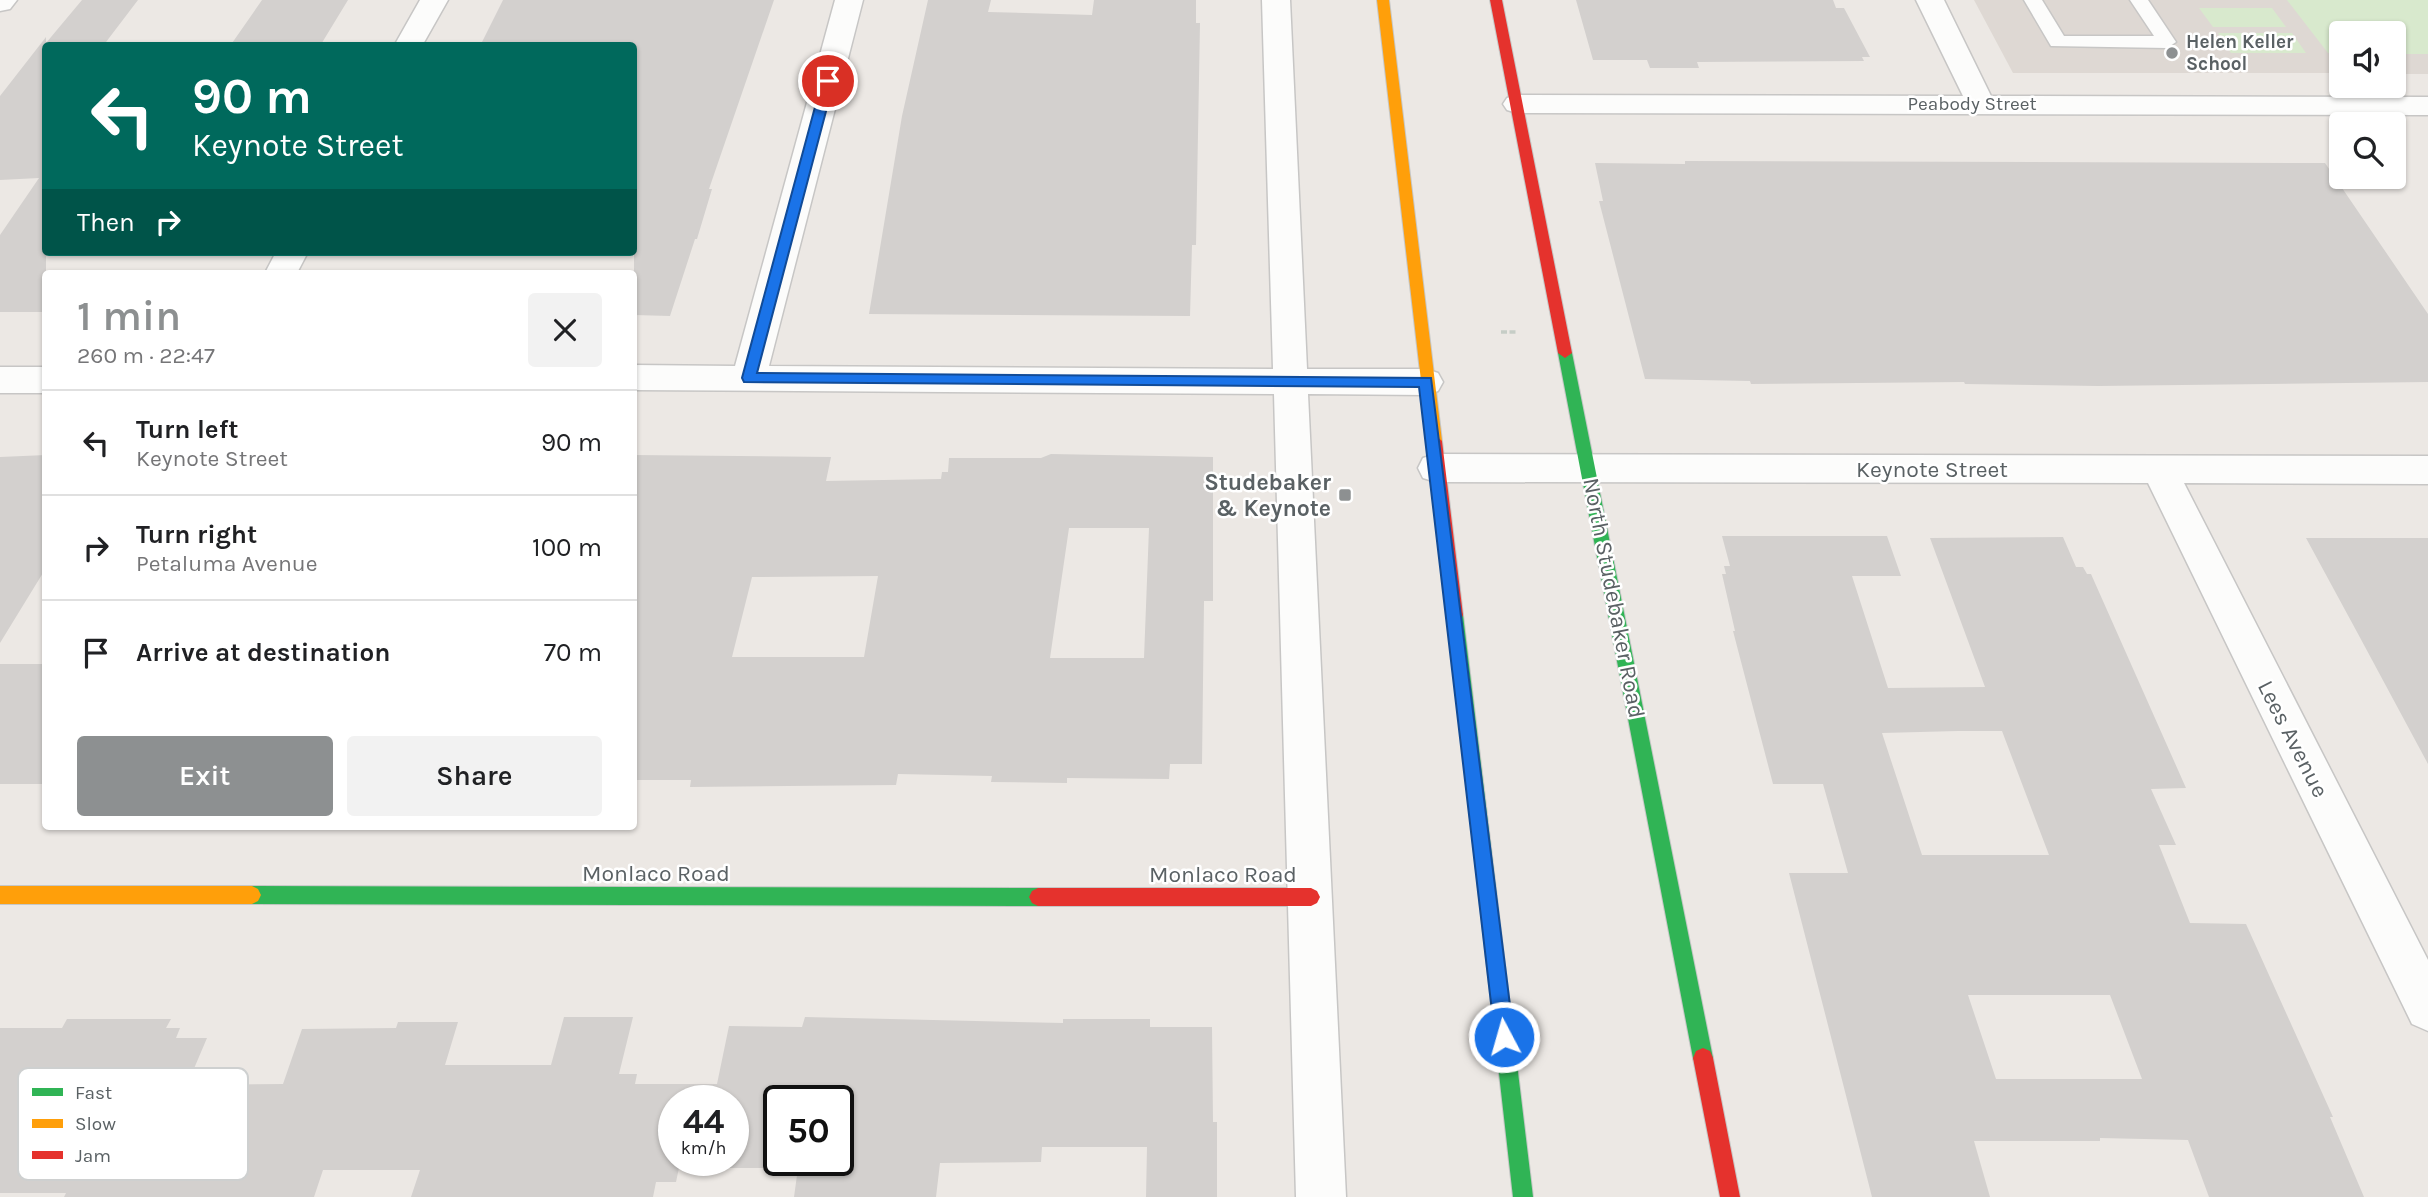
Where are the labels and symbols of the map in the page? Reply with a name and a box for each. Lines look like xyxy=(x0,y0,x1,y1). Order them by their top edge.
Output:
place label: Helen Keller School xyxy=(2186,31,2294,75)
marker: Helen Keller School xyxy=(2164,45,2180,61)
pin xyxy=(798,51,858,111)
street label: Peabody Street xyxy=(1907,93,2037,115)
street label: Keynote Street xyxy=(1856,456,2008,483)
place label: Studebaker & Keynote xyxy=(1204,469,1331,522)
street label: North Studebaker Road xyxy=(1577,476,1651,720)
marker: Studebaker & Keynote xyxy=(1337,487,1353,503)
street label: Lees Avenue xyxy=(2252,676,2334,802)
street label: Monlaco Road xyxy=(582,860,730,887)
street label: Monlaco Road xyxy=(1149,861,1297,888)
position arrow xyxy=(1467,1000,1541,1074)
legend xyxy=(18,1068,248,1180)
text: Fast xyxy=(75,1082,112,1104)
speed limit sign: 50 xyxy=(763,1085,854,1176)
text: Slow xyxy=(75,1113,116,1135)
text: Jam xyxy=(75,1145,111,1167)

